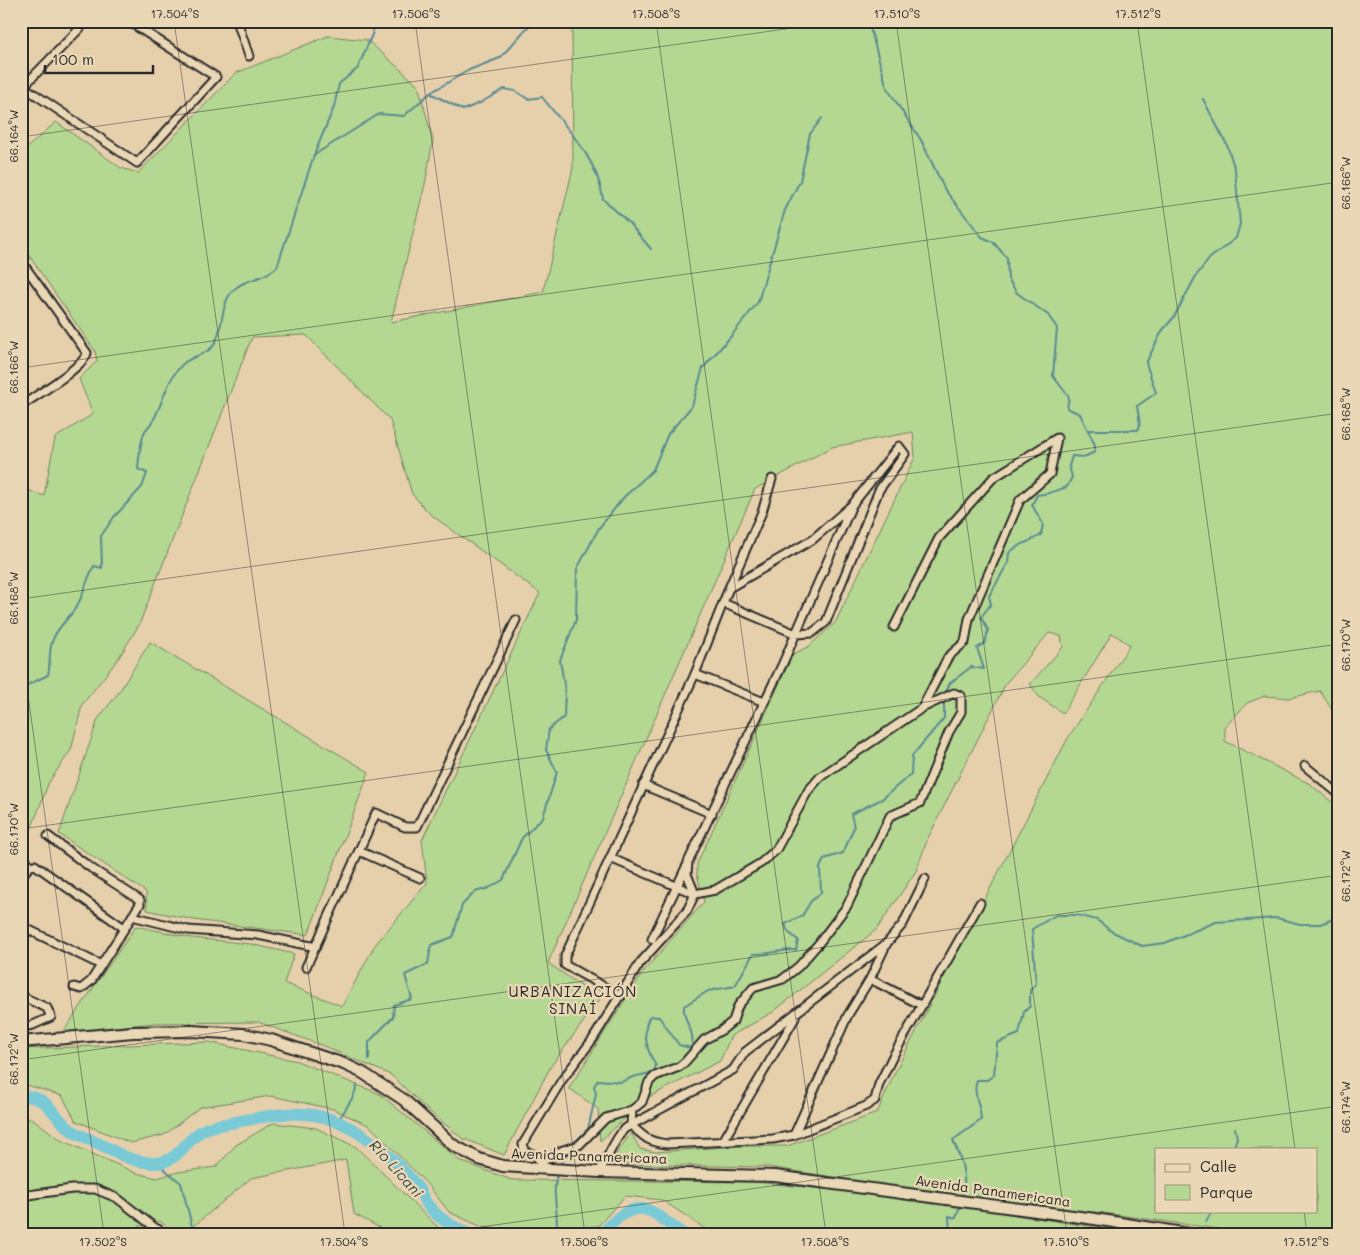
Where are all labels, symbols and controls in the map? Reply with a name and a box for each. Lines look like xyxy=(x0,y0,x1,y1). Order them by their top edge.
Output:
text: 17.504°S xyxy=(151,5,199,21)
text: 17.506°S xyxy=(392,5,441,21)
text: 17.508°S xyxy=(632,5,681,21)
text: 17.510°S xyxy=(874,5,921,21)
text: 17.512°S xyxy=(1115,5,1161,21)
scale bar xyxy=(45,42,152,74)
text: 100 m xyxy=(52,49,94,69)
text: 66.164°W xyxy=(5,110,21,162)
text: 66.166°W xyxy=(1337,156,1353,210)
text: 66.166°W xyxy=(5,340,21,394)
text: 66.168°W xyxy=(1337,387,1353,441)
text: 66.168°W xyxy=(5,571,21,625)
text: 66.170°W xyxy=(1337,619,1353,671)
text: 66.170°W xyxy=(5,803,21,855)
text: 66.172°W xyxy=(1337,850,1353,902)
district label: URBANIZACIÓN SINAÍ xyxy=(509,981,637,1018)
text: 66.172°W xyxy=(5,1033,21,1085)
text: 66.174°W xyxy=(1337,1081,1353,1133)
water label: Río Licani xyxy=(365,1135,428,1202)
street label: Avenida Panamericana xyxy=(510,1143,668,1168)
legend xyxy=(1155,1148,1318,1212)
text: Calle xyxy=(1200,1156,1237,1176)
street label: Avenida Panamericana xyxy=(914,1170,1072,1211)
text: Parque xyxy=(1200,1182,1253,1202)
text: 17.502°S xyxy=(79,1233,127,1249)
text: 17.504°S xyxy=(320,1233,368,1249)
text: 17.506°S xyxy=(560,1233,609,1249)
text: 17.508°S xyxy=(801,1233,850,1249)
text: 17.510°S xyxy=(1043,1233,1090,1249)
text: 17.512°S xyxy=(1283,1233,1329,1249)

